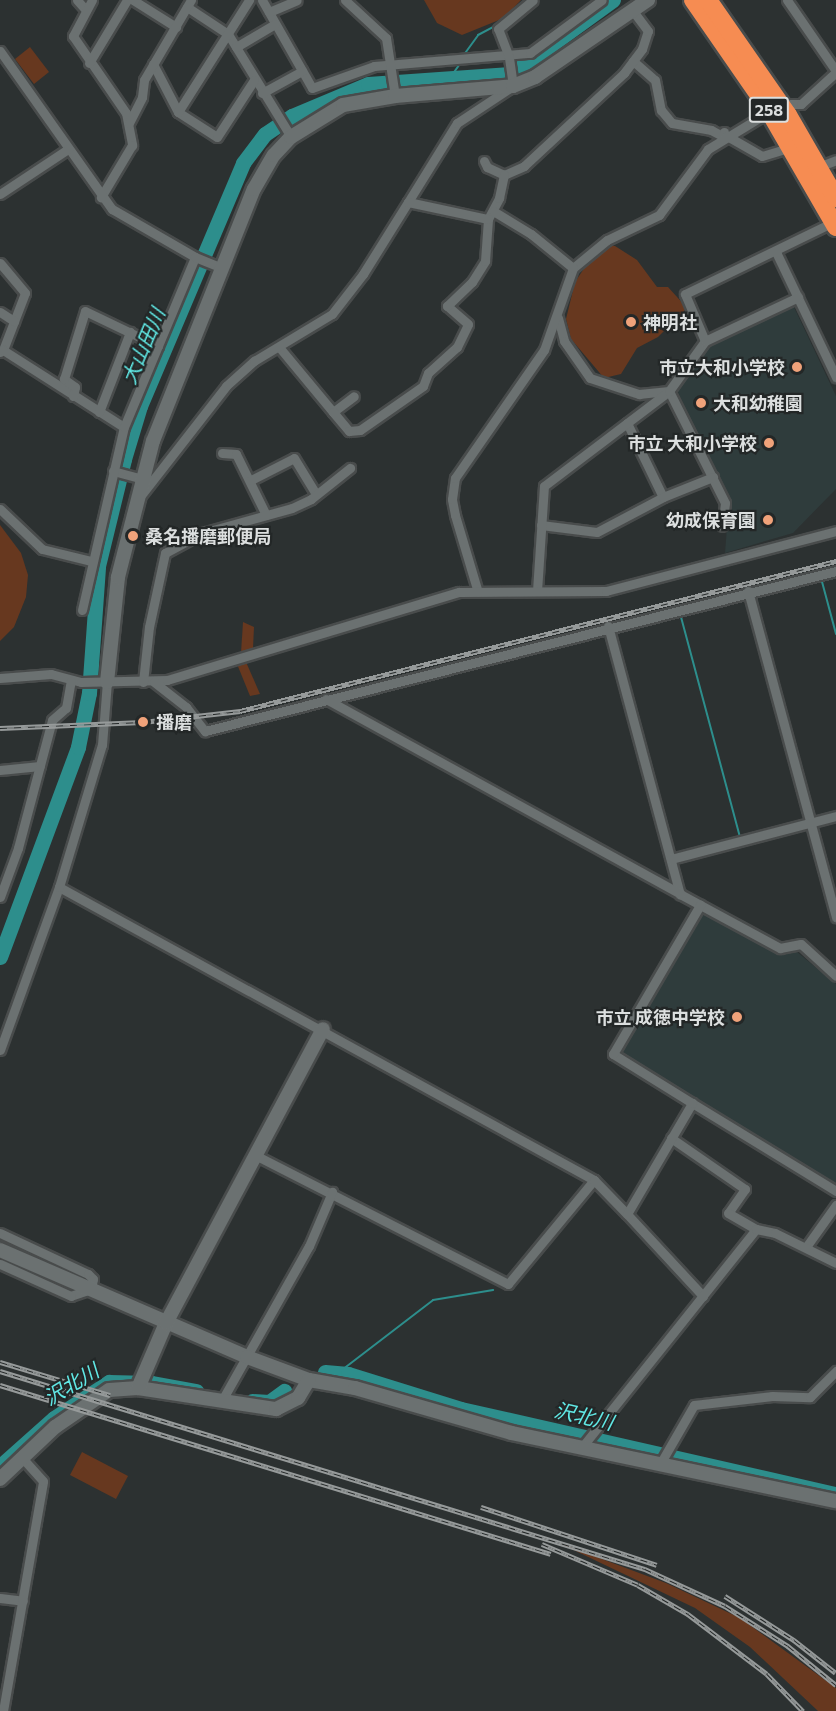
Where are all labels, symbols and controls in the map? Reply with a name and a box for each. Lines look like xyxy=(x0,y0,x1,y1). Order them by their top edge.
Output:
road number: 258 xyxy=(748,97,790,123)
water label: 大山田川 xyxy=(116,304,170,388)
place label: 神明社 xyxy=(643,311,697,333)
marker: 神明社 xyxy=(624,315,638,329)
place label: 市立大和小学校 xyxy=(659,356,785,378)
marker: 市立大和小学校 xyxy=(790,360,804,374)
place label: 大和幼稚園 xyxy=(713,392,803,414)
marker: 大和幼稚園 xyxy=(694,396,708,410)
place label: 市立 大和小学校 xyxy=(628,432,757,454)
marker: 市立 大和小学校 xyxy=(762,436,776,450)
place label: 幼成保育園 xyxy=(666,509,756,531)
marker: 幼成保育園 xyxy=(761,513,775,527)
place label: 桑名播磨郵便局 xyxy=(145,525,271,547)
marker: 桑名播磨郵便局 xyxy=(126,529,140,543)
place label: 播磨 xyxy=(156,711,192,733)
marker: 播磨 xyxy=(134,713,152,731)
place label: 市立 成徳中学校 xyxy=(596,1006,725,1028)
marker: 市立 成徳中学校 xyxy=(730,1010,744,1024)
water label: 沢北川 xyxy=(39,1358,103,1410)
water label: 沢北川 xyxy=(552,1398,616,1434)

